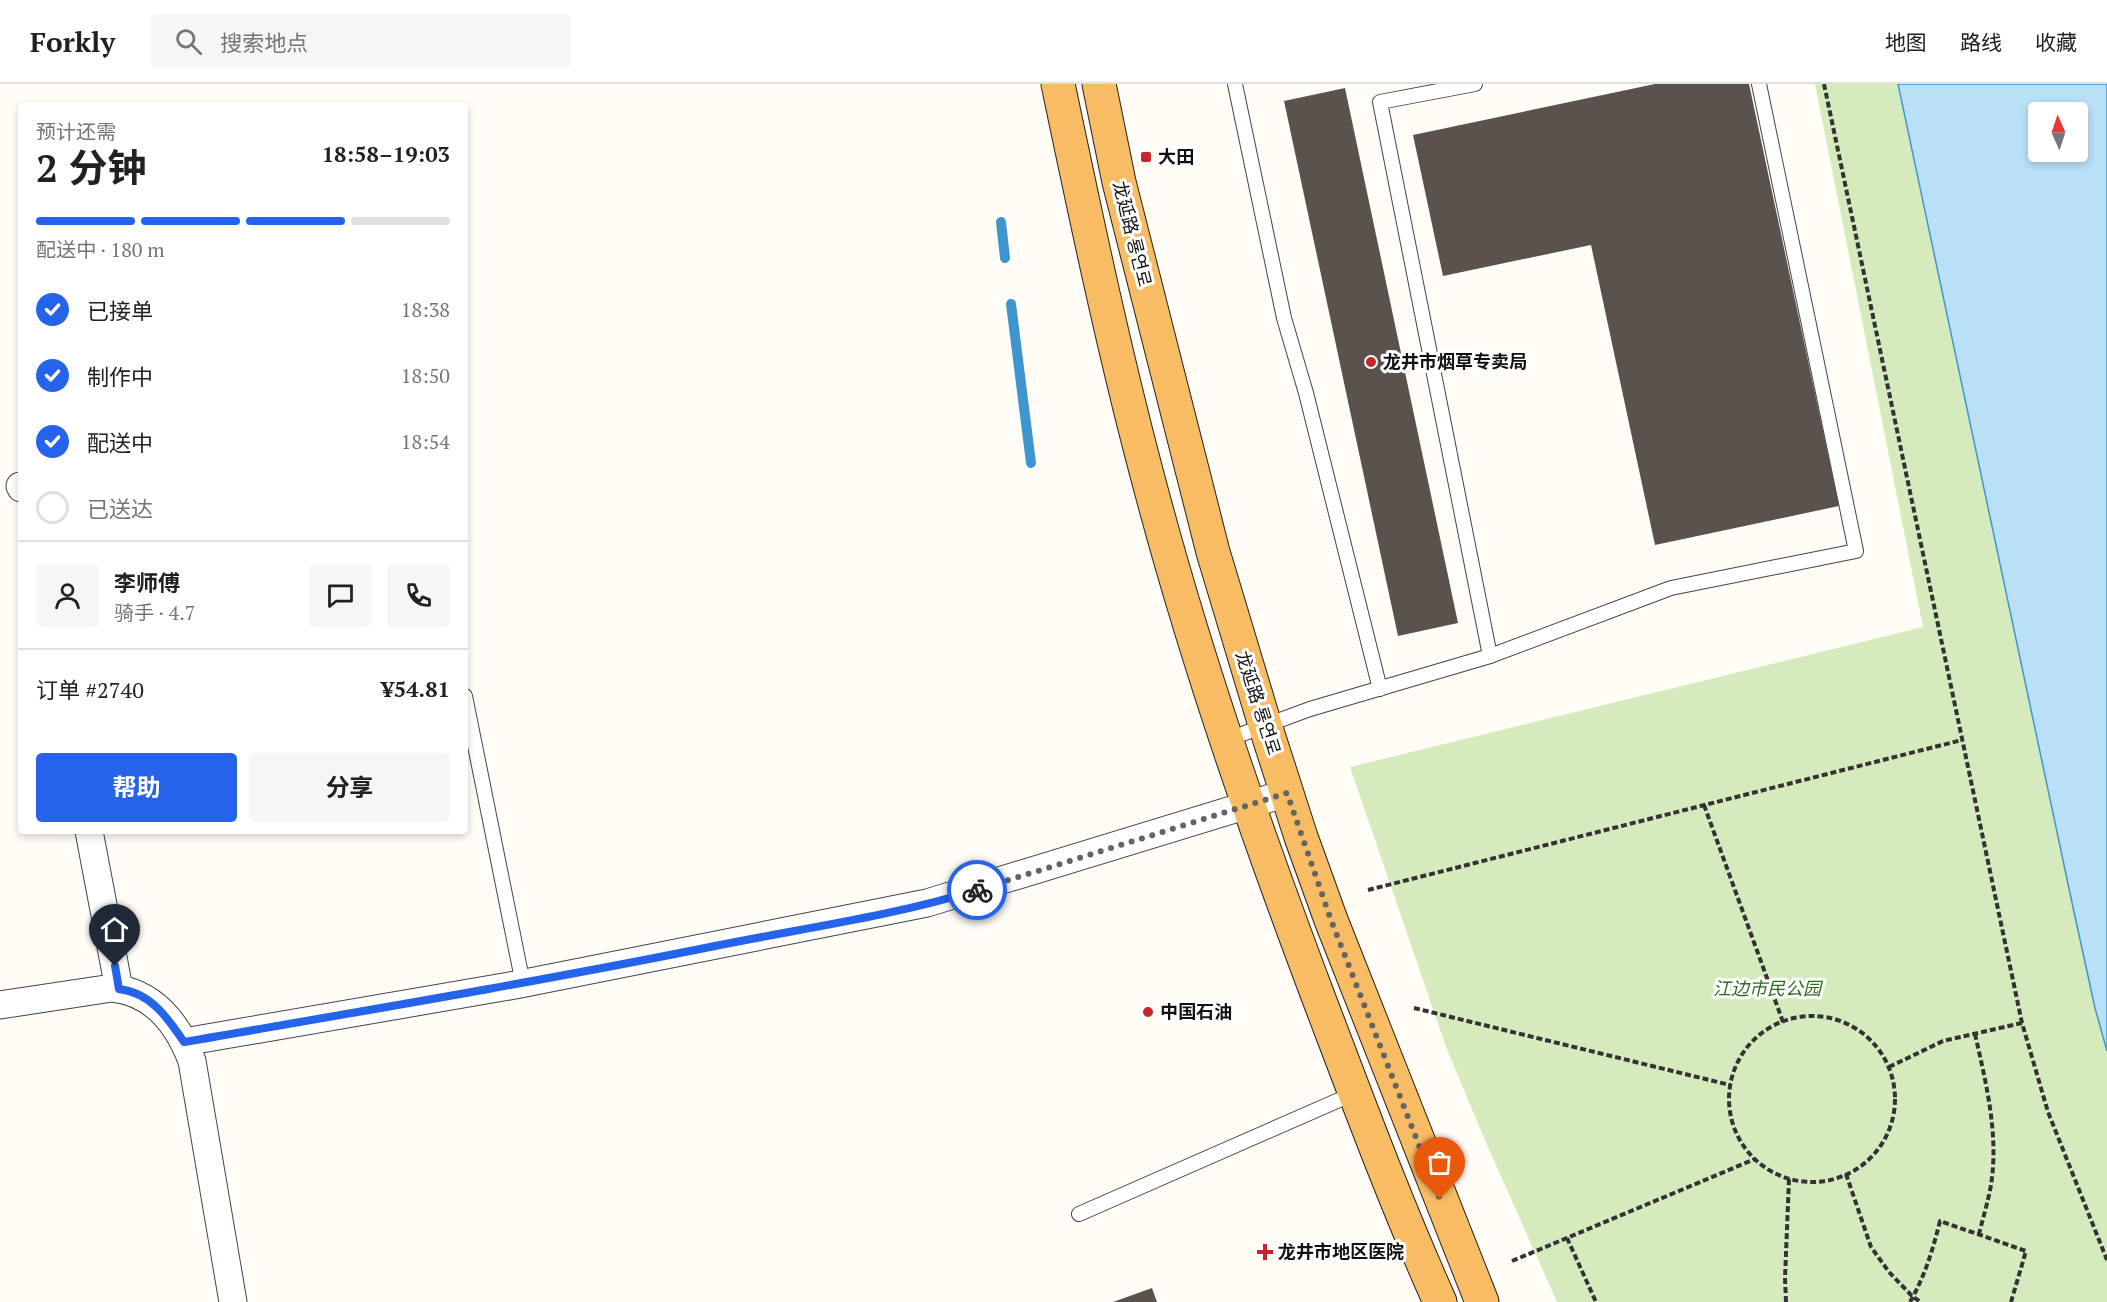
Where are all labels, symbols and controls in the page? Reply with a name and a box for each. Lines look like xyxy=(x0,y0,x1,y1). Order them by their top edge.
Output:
search box xyxy=(151,14,571,68)
text: Forkly xyxy=(30,23,115,60)
icon: search xyxy=(172,25,205,58)
text: 搜索地点 xyxy=(220,28,308,57)
text: 地图 xyxy=(1885,28,1927,56)
text: 路线 xyxy=(1960,28,2002,56)
text: 收藏 xyxy=(2035,28,2077,56)
north arrow xyxy=(2028,102,2088,162)
map controls xyxy=(2028,102,2088,162)
text: 预计还需 xyxy=(36,118,116,145)
text: 18:58–19:03 xyxy=(322,139,450,168)
text: 2 分钟 xyxy=(36,141,147,193)
place label: 大田 xyxy=(1158,144,1194,168)
marker: 大田 xyxy=(1139,150,1153,164)
street label: 龙延路 룡연로 xyxy=(1108,178,1158,289)
text: 配送中 · 180 m xyxy=(36,236,165,263)
icon: check xyxy=(36,293,69,326)
text: 已接单 xyxy=(87,296,153,325)
text: 18:38 xyxy=(401,296,450,323)
place label: 龙井市烟草专卖局 xyxy=(1383,349,1527,373)
marker: 龙井市烟草专卖局 xyxy=(1364,355,1378,369)
icon: check xyxy=(36,359,69,392)
text: 制作中 xyxy=(87,362,153,391)
text: 18:50 xyxy=(401,362,450,389)
icon: check xyxy=(36,425,69,458)
text: 配送中 xyxy=(87,428,153,457)
text: 18:54 xyxy=(401,428,450,455)
text: 已送达 xyxy=(87,494,153,523)
button: person xyxy=(36,564,99,627)
button: chat xyxy=(309,564,372,627)
button: phone xyxy=(387,564,450,627)
text: 李师傅 xyxy=(114,568,180,597)
text: 骑手 · 4.7 xyxy=(114,599,195,626)
street label: 龙延路 룡연로 xyxy=(1231,648,1287,758)
text: ¥54.81 xyxy=(381,674,450,703)
text: 订单 #2740 xyxy=(36,675,144,704)
button: 帮助 xyxy=(36,753,237,822)
button: 分享 xyxy=(249,753,450,822)
courier xyxy=(947,860,1007,920)
icon: bike xyxy=(961,874,994,907)
pin xyxy=(89,904,140,966)
icon: home xyxy=(98,913,131,946)
park label: 江边市民公园 xyxy=(1713,976,1824,1000)
place label: 中国石油 xyxy=(1160,999,1232,1023)
marker: 中国石油 xyxy=(1141,1005,1155,1019)
pin xyxy=(1414,1137,1465,1199)
icon: bag xyxy=(1423,1146,1456,1179)
place label: 龙井市地区医院 xyxy=(1278,1239,1404,1263)
marker: 龙井市地区医院 xyxy=(1256,1243,1274,1261)

